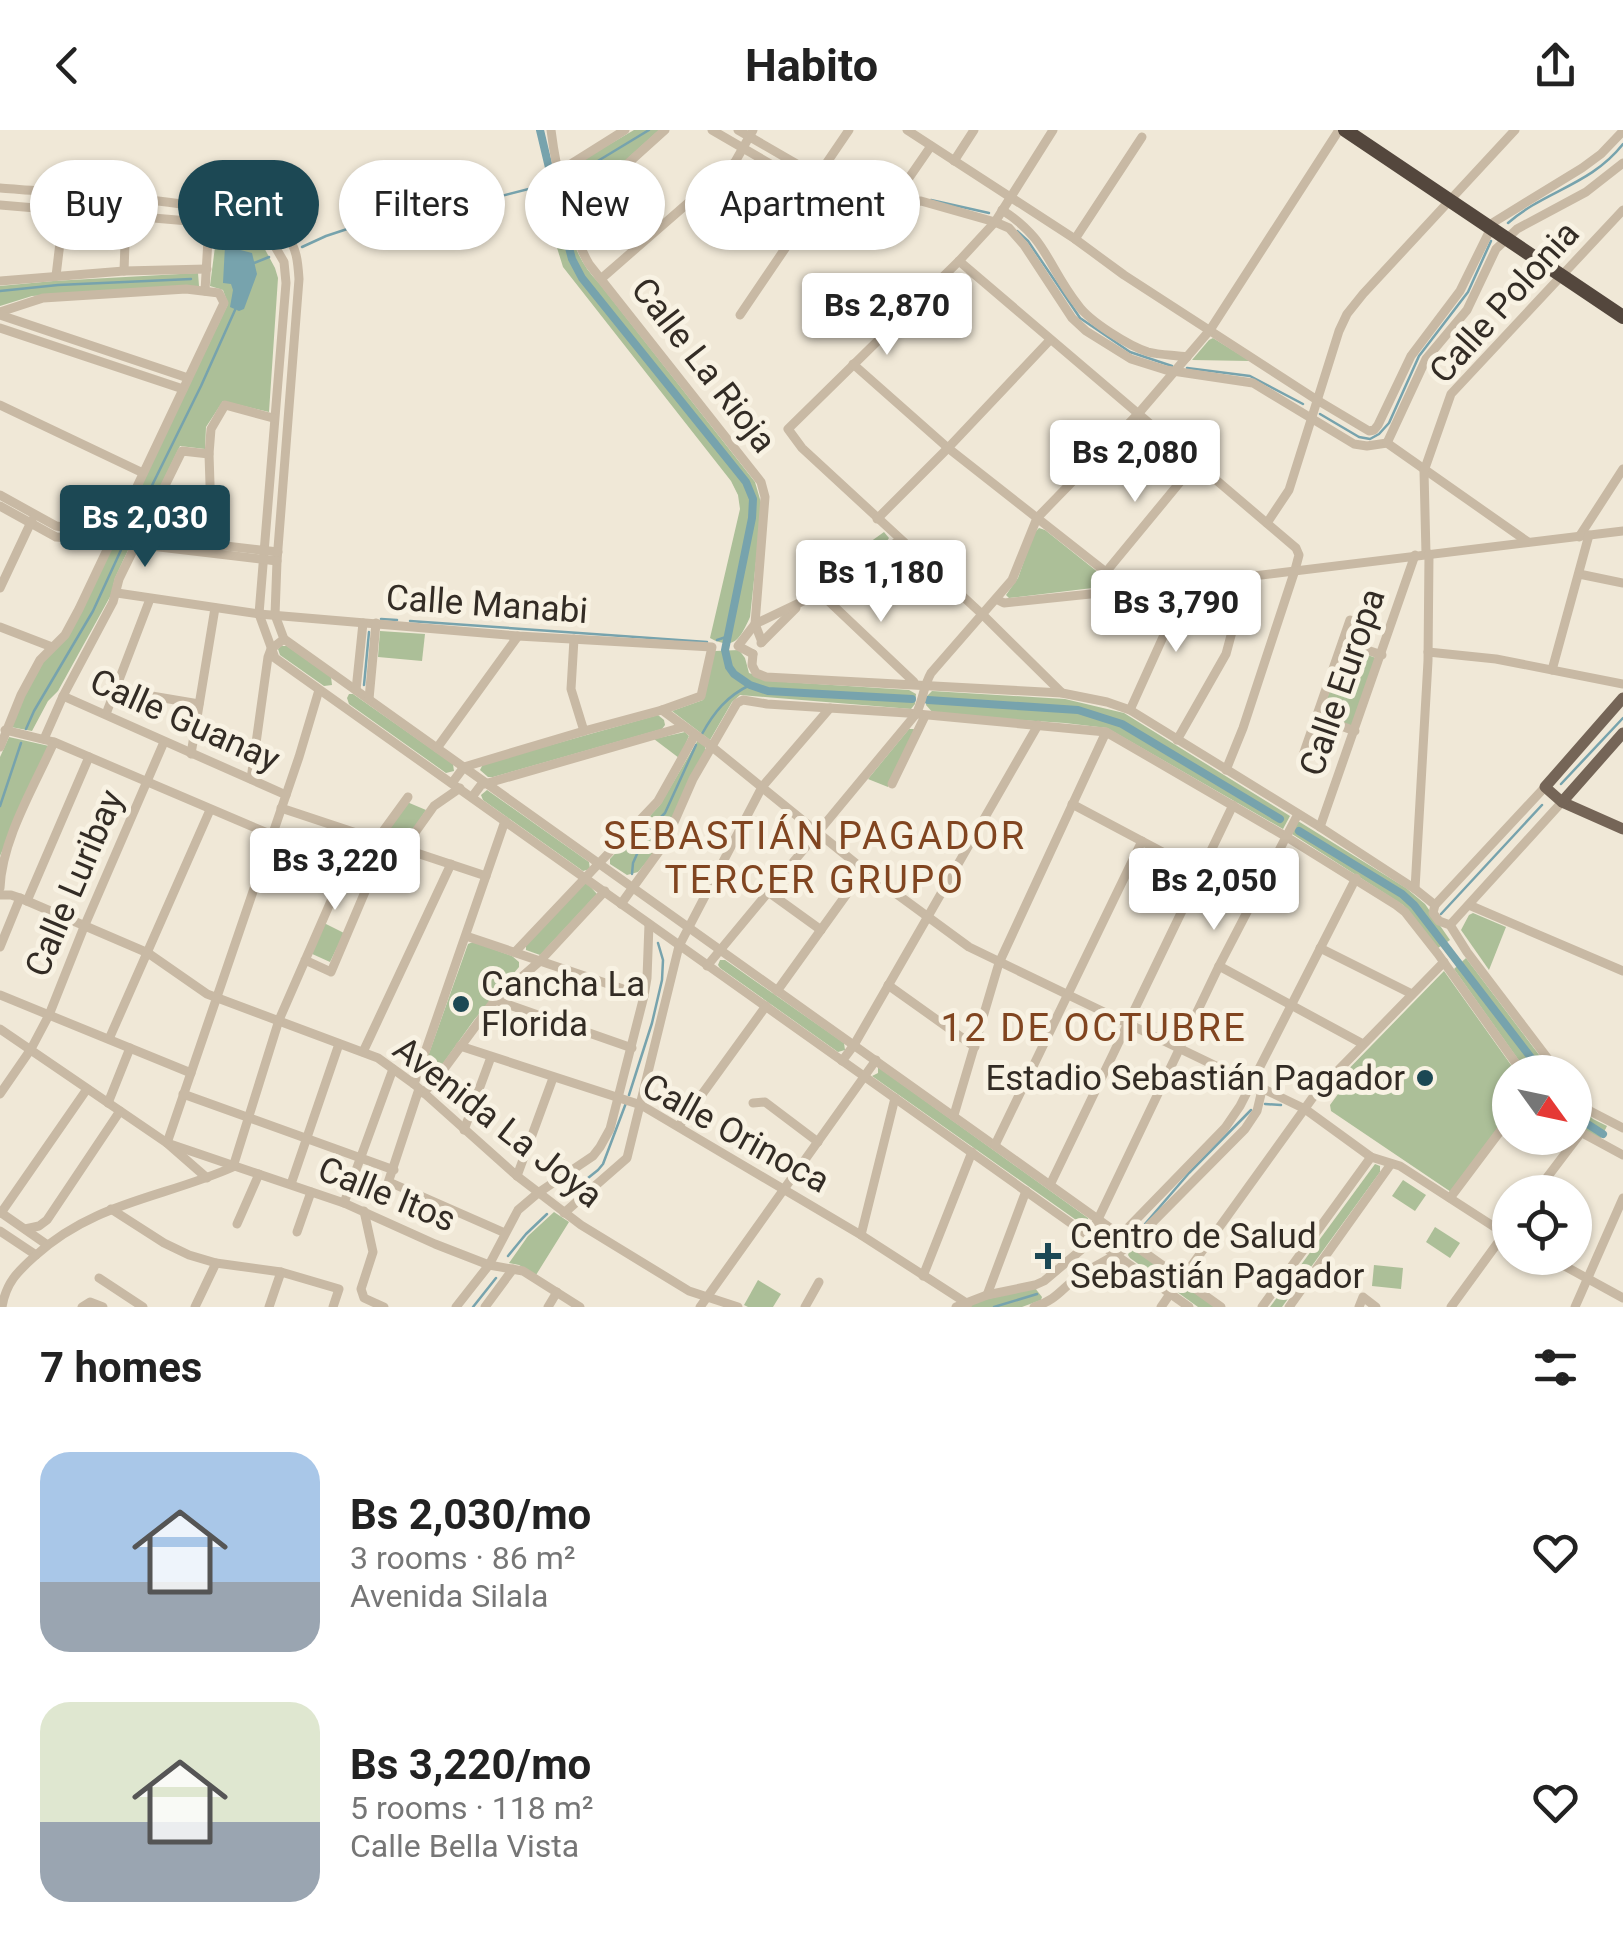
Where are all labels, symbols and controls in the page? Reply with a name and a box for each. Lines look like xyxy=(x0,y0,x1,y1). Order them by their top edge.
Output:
icon: back xyxy=(40,38,95,93)
icon: share xyxy=(1528,38,1583,93)
text: Habito xyxy=(745,39,878,92)
chip: Buy xyxy=(30,160,158,250)
chip: Rent xyxy=(178,160,319,250)
chip: Filters xyxy=(339,160,505,250)
chip: New xyxy=(525,160,665,250)
chip: Apartment xyxy=(685,160,920,250)
street label: Calle Polonia xyxy=(1421,213,1588,392)
street label: Calle La Rioja xyxy=(623,270,784,461)
pin: Bs 2,870 xyxy=(784,273,990,358)
text: Bs 2,870 xyxy=(824,286,950,324)
pin: Bs 2,080 xyxy=(1032,420,1238,505)
text: Bs 2,080 xyxy=(1072,433,1198,471)
pin: Bs 2,030 xyxy=(42,485,248,570)
text: Bs 2,030 xyxy=(82,498,208,536)
pin: Bs 1,180 xyxy=(778,540,984,625)
text: Bs 1,180 xyxy=(818,553,944,591)
pin: Bs 3,790 xyxy=(1073,570,1279,655)
street label: Calle Manabi xyxy=(385,577,589,632)
text: Bs 3,790 xyxy=(1113,583,1239,621)
street label: Calle Europa xyxy=(1291,583,1394,781)
street label: Calle Guanay xyxy=(84,660,286,781)
street label: Calle Luribay xyxy=(17,783,132,983)
district label: SEBASTIÁN PAGADOR TERCER GRUPO xyxy=(603,814,1027,902)
pin: Bs 3,220 xyxy=(232,828,438,913)
text: Bs 3,220 xyxy=(272,841,398,879)
pin: Bs 2,050 xyxy=(1111,848,1317,933)
text: Bs 2,050 xyxy=(1151,861,1277,899)
place label: Cancha La Florida xyxy=(481,964,645,1045)
marker: Cancha La Florida xyxy=(450,993,472,1015)
district label: 12 DE OCTUBRE xyxy=(941,1006,1247,1050)
street label: Avenida La Joya xyxy=(385,1028,610,1217)
north arrow xyxy=(1492,1055,1592,1155)
map controls xyxy=(1492,1055,1592,1275)
place label: Estadio Sebastián Pagador xyxy=(985,1058,1405,1099)
street label: Calle Orinoca xyxy=(635,1065,836,1202)
marker: Estadio Sebastián Pagador xyxy=(1414,1067,1436,1089)
street label: Calle Itos xyxy=(312,1148,462,1241)
button: locate xyxy=(1492,1175,1592,1275)
place label: Centro de Salud Sebastián Pagador xyxy=(1070,1216,1364,1297)
marker: Centro de Salud Sebastián Pagador xyxy=(1035,1243,1061,1269)
icon: filters xyxy=(1528,1340,1583,1395)
text: 7 homes xyxy=(40,1343,202,1392)
text: Bs 2,030/mo xyxy=(350,1490,591,1539)
icon: home xyxy=(120,1492,240,1612)
icon: heart xyxy=(1528,1525,1583,1580)
text: 3 rooms · 86 m² xyxy=(350,1539,575,1577)
text: Avenida Silala xyxy=(350,1577,548,1615)
text: Bs 3,220/mo xyxy=(350,1740,591,1789)
icon: home xyxy=(120,1742,240,1862)
icon: heart xyxy=(1528,1775,1583,1830)
text: 5 rooms · 118 m² xyxy=(350,1789,593,1827)
text: Calle Bella Vista xyxy=(350,1827,579,1865)

